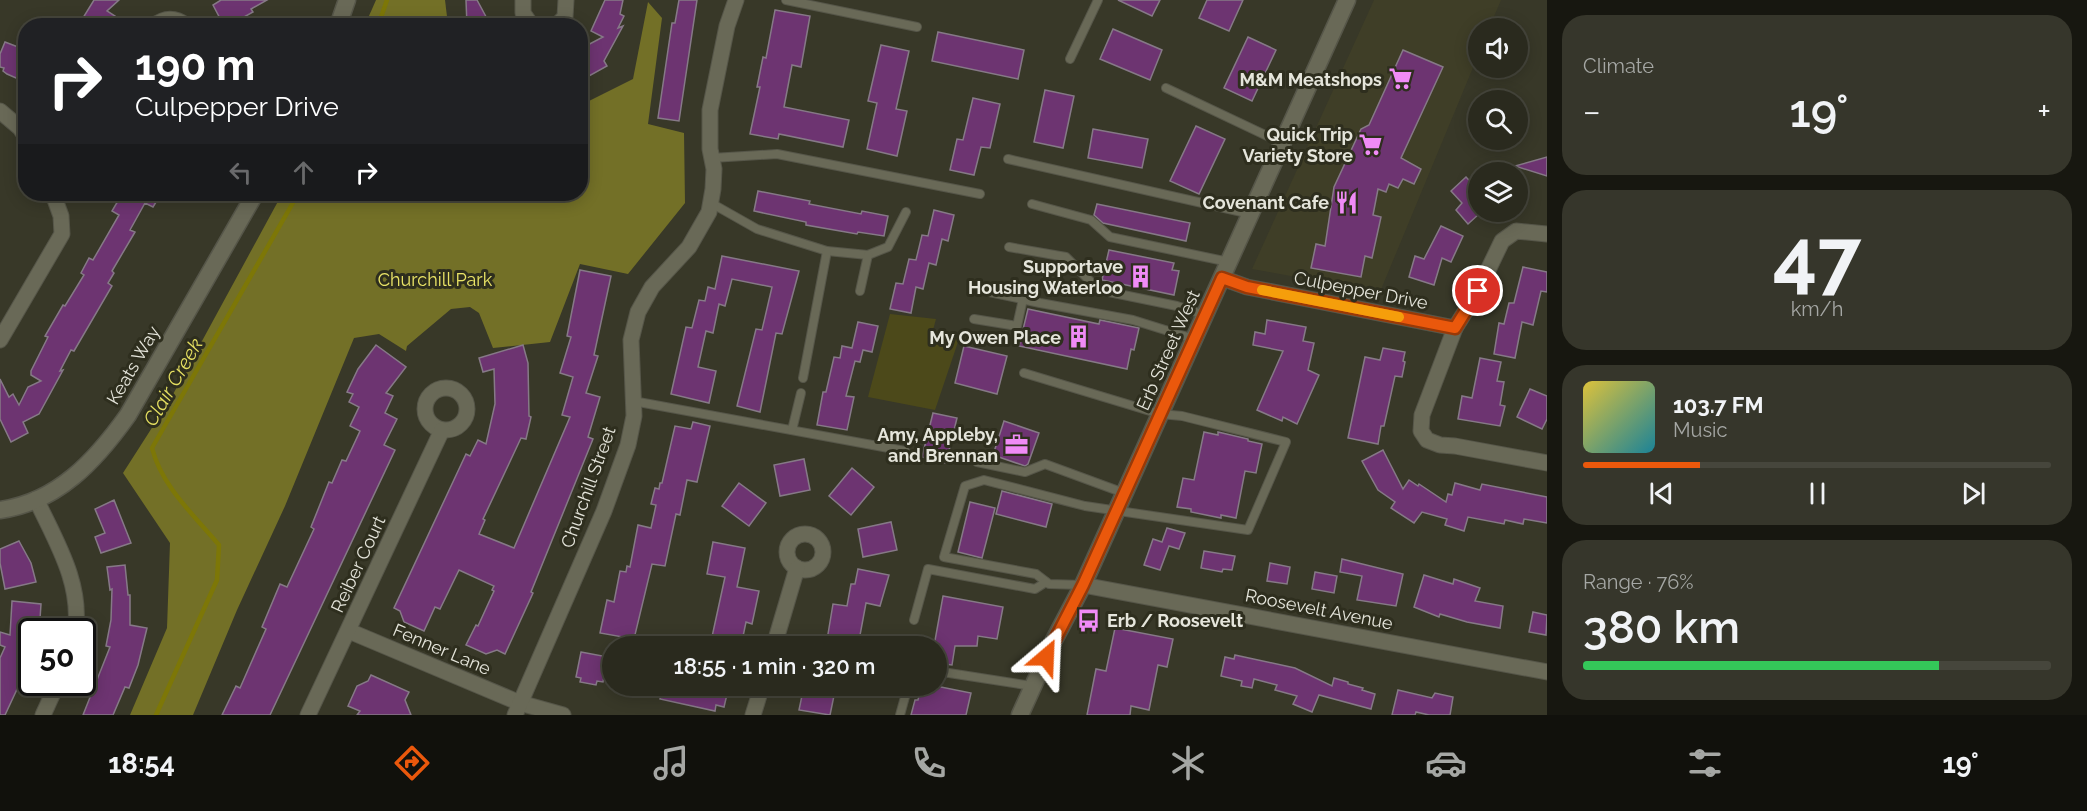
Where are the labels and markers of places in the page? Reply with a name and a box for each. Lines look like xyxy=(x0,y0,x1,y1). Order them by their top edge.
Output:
supermarket icon: M&M Meatshops xyxy=(1387,66,1413,92)
place label: M&M Meatshops xyxy=(1239,69,1382,90)
place label: Quick Trip Variety Store xyxy=(1243,124,1353,166)
supermarket icon: Quick Trip Variety Store xyxy=(1358,131,1384,157)
restaurant icon: Covenant Cafe xyxy=(1334,189,1360,215)
place label: Covenant Cafe xyxy=(1203,192,1329,213)
place label: Supportave Housing Waterloo xyxy=(968,256,1123,298)
building icon: Supportave Housing Waterloo xyxy=(1128,263,1154,289)
pin xyxy=(1452,265,1503,316)
building icon: My Owen Place xyxy=(1066,324,1092,350)
place label: My Owen Place xyxy=(929,327,1061,348)
place label: Amy, Appleby, and Brennan xyxy=(877,424,998,466)
office icon: Amy, Appleby, and Brennan xyxy=(1003,431,1029,457)
bus stop icon: Erb / Roosevelt xyxy=(1076,607,1102,633)
place label: Erb / Roosevelt xyxy=(1107,610,1243,631)

